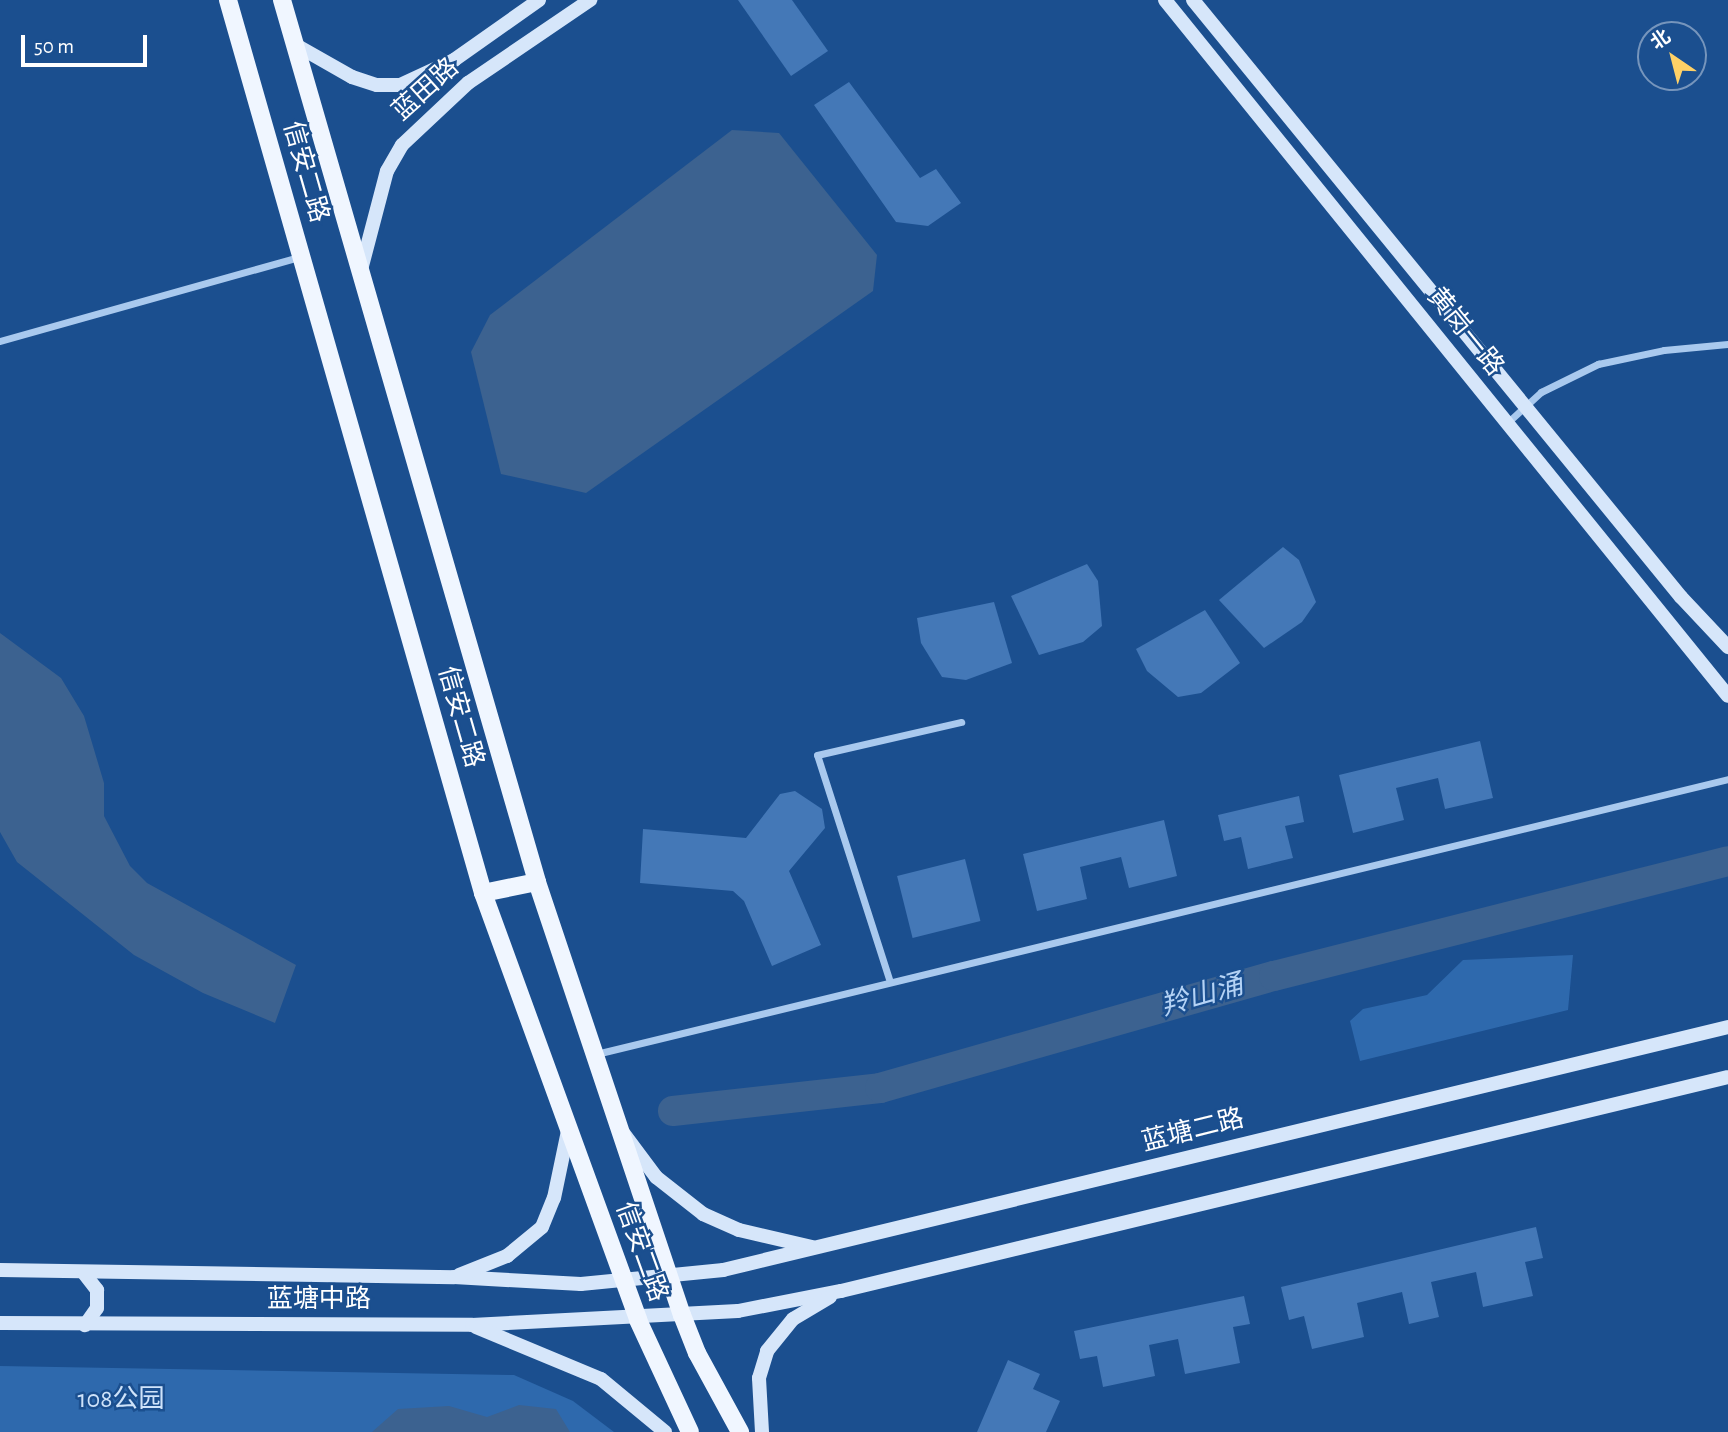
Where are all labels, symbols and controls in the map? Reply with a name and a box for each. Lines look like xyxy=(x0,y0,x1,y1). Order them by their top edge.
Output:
scale bar xyxy=(24,21,150,65)
north arrow xyxy=(1637,21,1707,91)
text: 北 xyxy=(1648,27,1674,53)
text: 50 m xyxy=(34,36,74,57)
street label: 蓝田路 xyxy=(387,52,465,128)
street label: 信安二路 xyxy=(276,118,334,226)
street label: 黄岗一路 xyxy=(1420,282,1510,382)
street label: 信安二路 xyxy=(431,663,489,771)
water label: 羚山涌 xyxy=(1157,968,1247,1024)
street label: 蓝塘二路 xyxy=(1139,1103,1247,1159)
street label: 信安二路 xyxy=(609,1198,673,1306)
street label: 蓝塘中路 xyxy=(267,1284,371,1316)
park label: 108公园 xyxy=(78,1384,164,1416)

